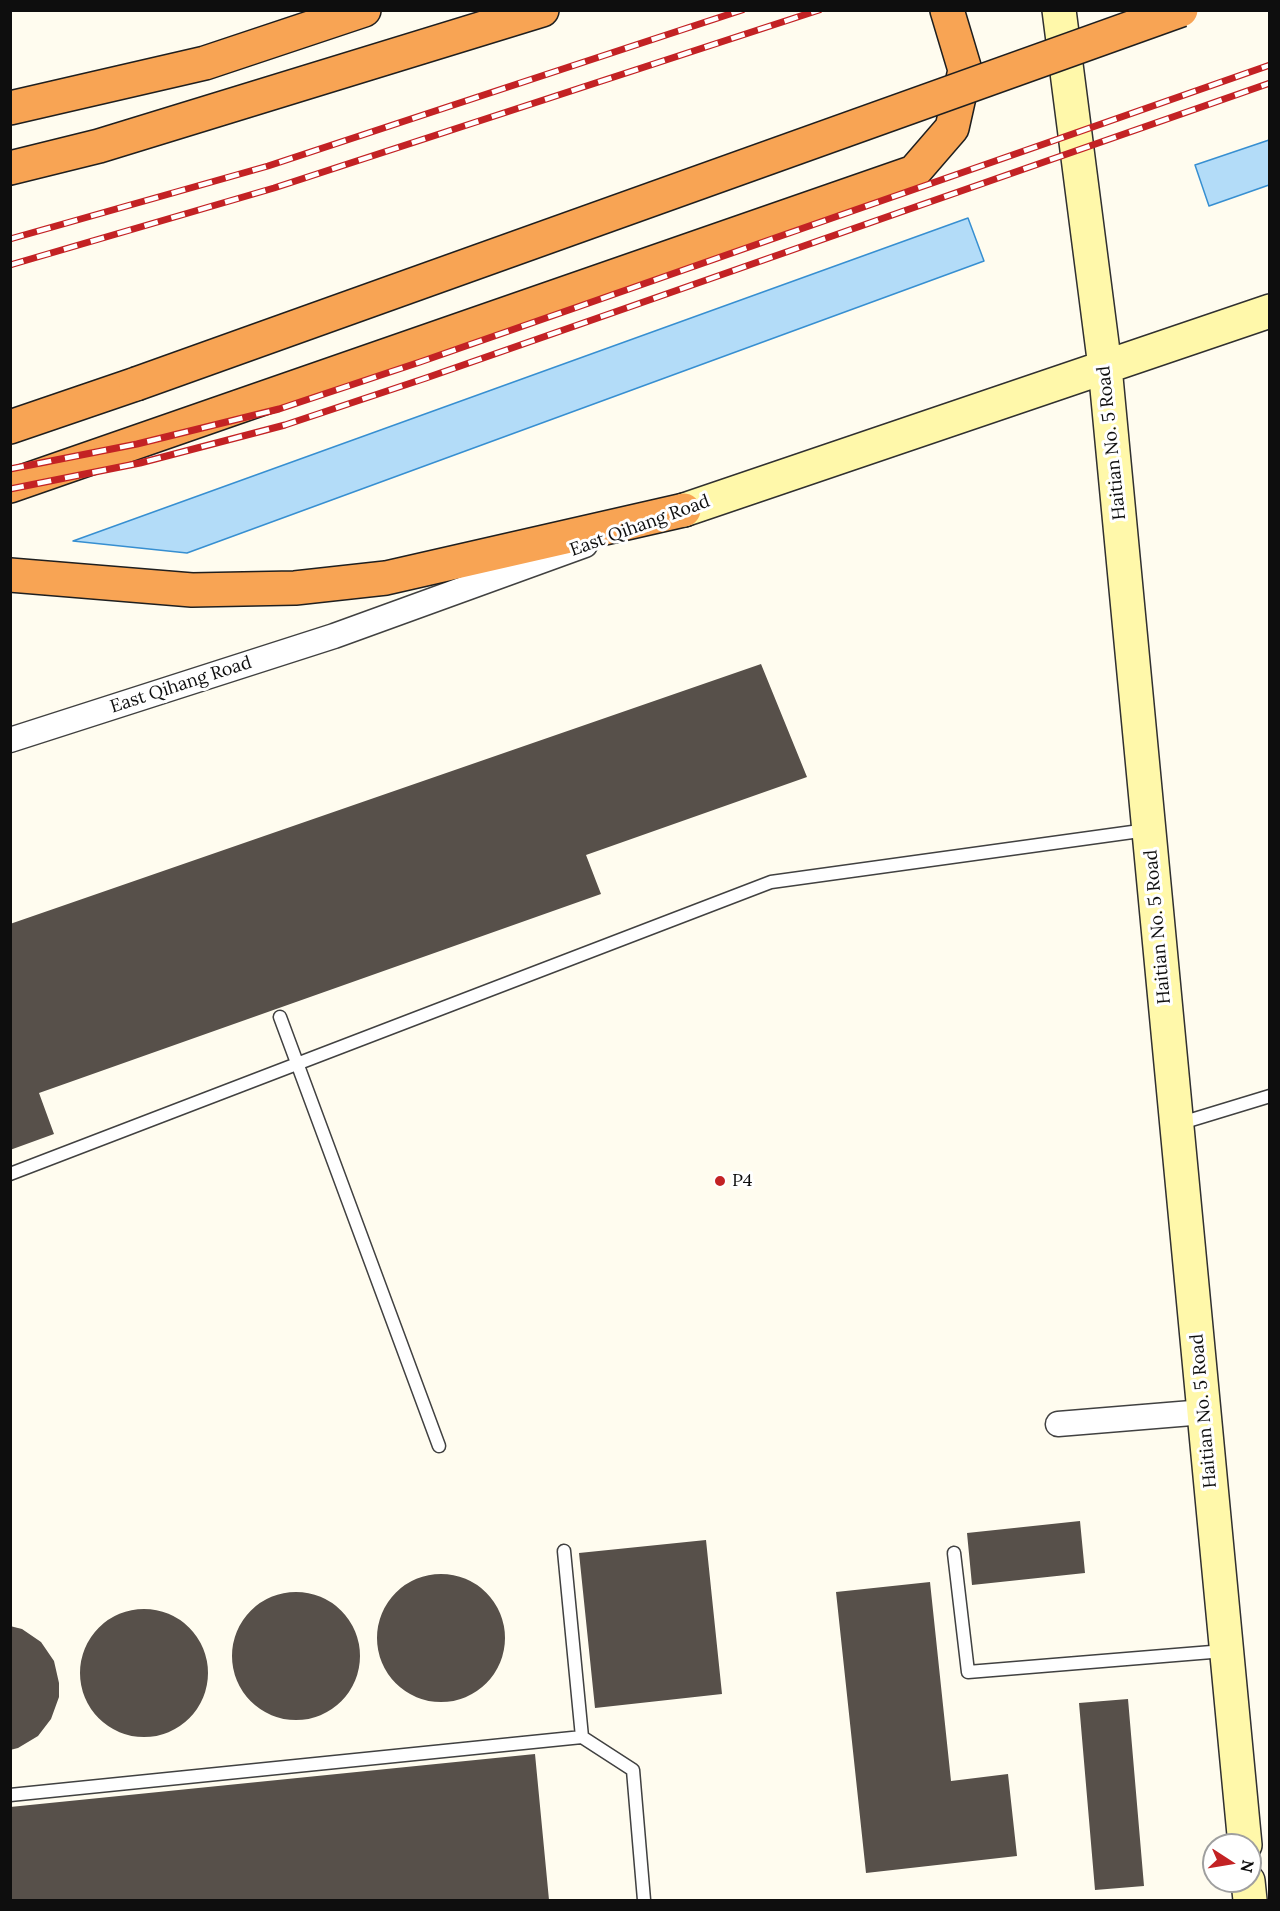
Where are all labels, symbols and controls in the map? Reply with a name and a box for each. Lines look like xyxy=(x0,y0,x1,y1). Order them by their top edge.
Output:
street label: Haitian No. 5 Road xyxy=(1093,365,1131,521)
street label: East Qihang Road xyxy=(567,491,713,561)
street label: East Qihang Road xyxy=(108,652,254,718)
street label: Haitian No. 5 Road xyxy=(1140,849,1176,1005)
place label: P4 xyxy=(732,1170,752,1192)
marker: P4 xyxy=(713,1174,727,1188)
street label: Haitian No. 5 Road xyxy=(1186,1333,1222,1489)
north arrow xyxy=(1202,1833,1262,1893)
text: N xyxy=(1237,1858,1259,1874)

